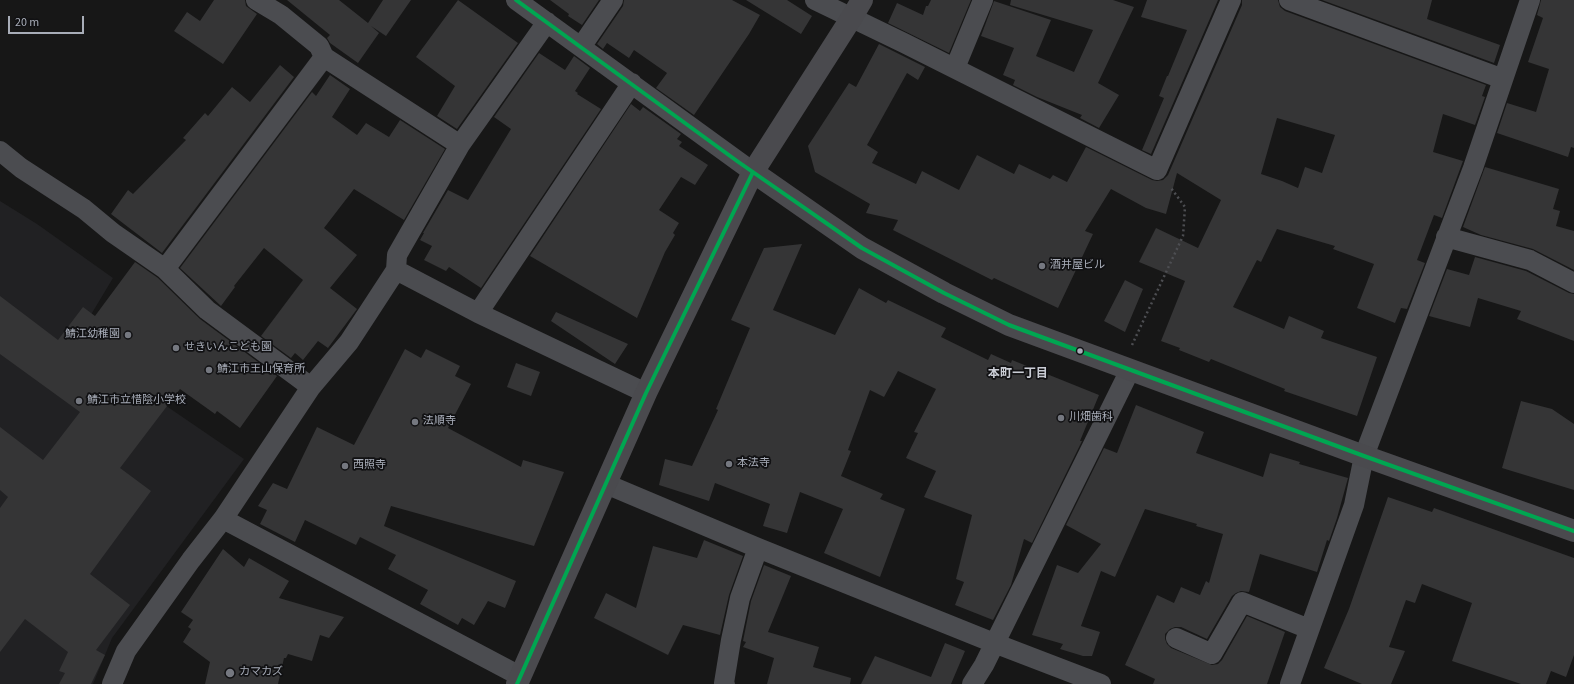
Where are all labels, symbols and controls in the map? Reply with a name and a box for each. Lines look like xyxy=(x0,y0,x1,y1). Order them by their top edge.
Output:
scale bar xyxy=(10,8,86,34)
text: 20 m xyxy=(15,14,39,31)
place label: 酒井屋ビル xyxy=(1050,259,1105,273)
marker: 酒井屋ビル xyxy=(1037,261,1047,271)
place label: 鯖江幼稚園 xyxy=(65,328,120,342)
marker: 鯖江幼稚園 xyxy=(123,330,133,340)
place label: せきいんこども園 xyxy=(184,341,272,355)
marker: せきいんこども園 xyxy=(171,343,181,353)
unlabelled marker xyxy=(1075,346,1085,356)
place label: 鯖江市王山保育所 xyxy=(217,363,305,377)
marker: 鯖江市王山保育所 xyxy=(204,365,214,375)
district label: 本町一丁目 xyxy=(988,367,1048,381)
place label: 鯖江市立惜陰小学校 xyxy=(87,394,186,408)
marker: 鯖江市立惜陰小学校 xyxy=(74,396,84,406)
place label: 川畑歯科 xyxy=(1069,411,1113,425)
marker: 川畑歯科 xyxy=(1056,413,1066,423)
place label: 法順寺 xyxy=(423,415,456,429)
marker: 法順寺 xyxy=(410,417,420,427)
place label: 本法寺 xyxy=(737,457,770,471)
place label: 西照寺 xyxy=(353,459,386,473)
marker: 本法寺 xyxy=(724,459,734,469)
marker: 西照寺 xyxy=(340,461,350,471)
place label: カマカズ xyxy=(239,666,283,680)
marker: カマカズ xyxy=(224,667,236,679)

